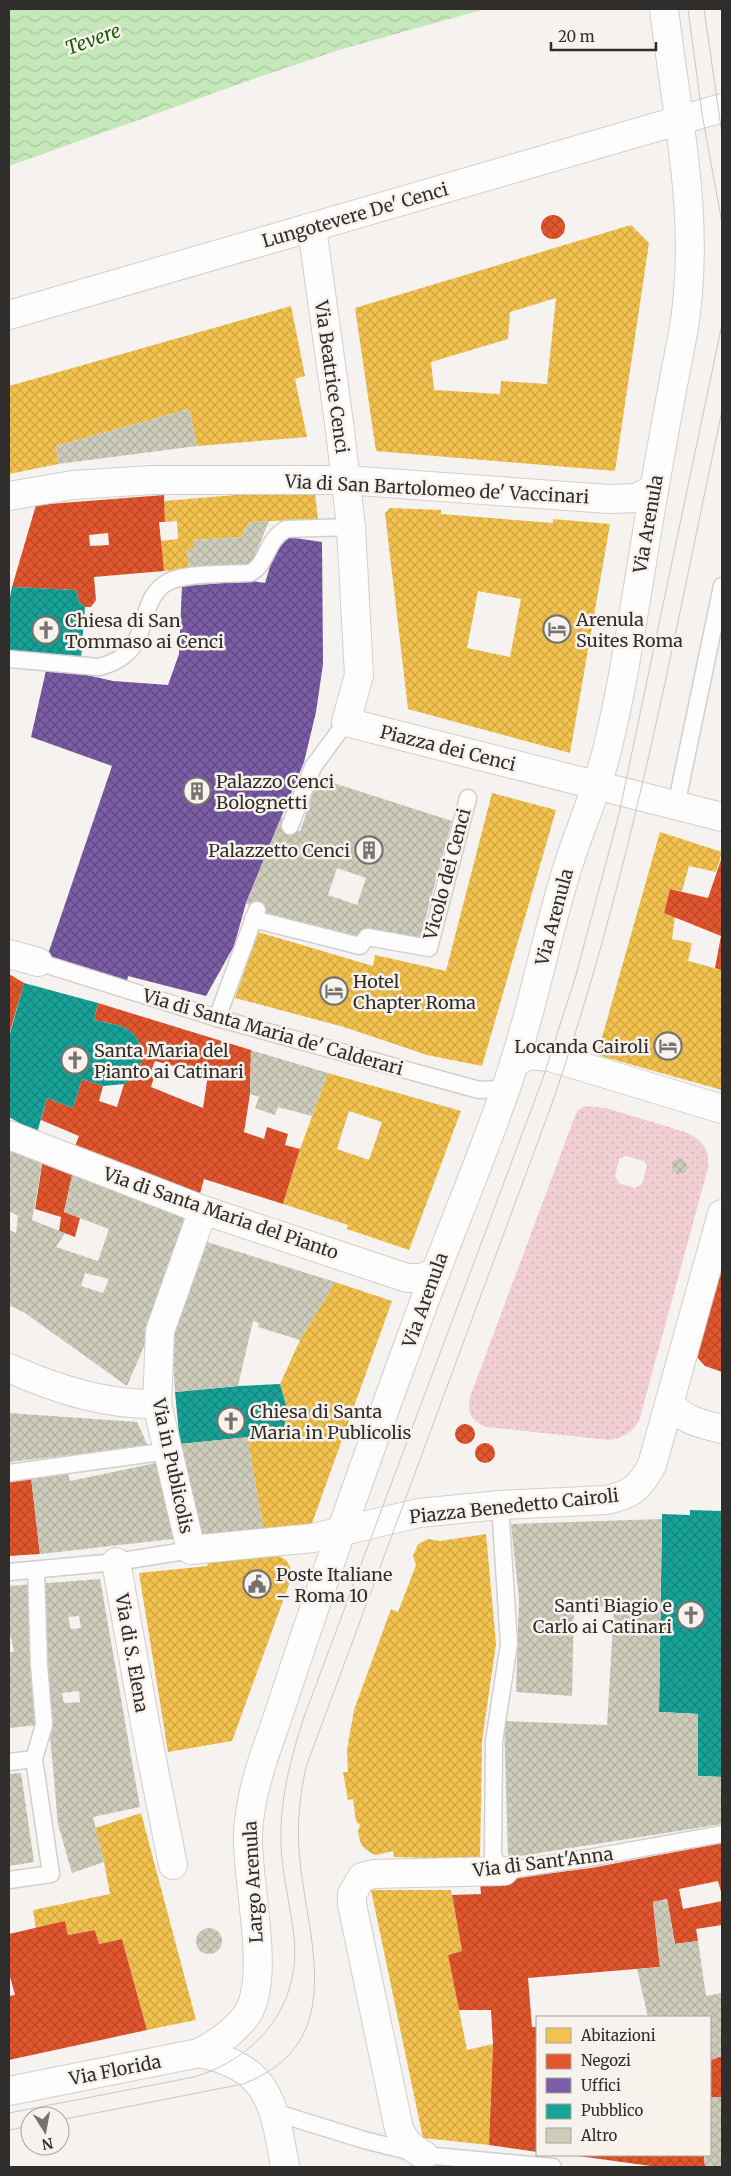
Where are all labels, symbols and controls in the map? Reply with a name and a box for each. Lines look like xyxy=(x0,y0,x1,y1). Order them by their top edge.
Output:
water label: Tevere xyxy=(62,18,124,60)
scale bar xyxy=(551,20,656,52)
text: 20 m xyxy=(558,27,595,46)
street label: Lungotevere De' Cenci xyxy=(259,177,451,253)
street label: Via Beatrice Cenci xyxy=(310,298,354,455)
street label: Via di San Bartolomeo de' Vaccinari xyxy=(283,469,590,508)
street label: Via Arenula xyxy=(628,473,668,576)
place label: Arenula Suites Roma xyxy=(575,608,683,652)
place label: Chiesa di San Tommaso ai Cenci xyxy=(65,609,224,653)
hotel icon: Arenula Suites Roma xyxy=(542,614,572,644)
church icon: Chiesa di San Tommaso ai Cenci xyxy=(31,615,61,645)
street label: Piazza dei Cenci xyxy=(378,720,518,776)
place label: Palazzo Cenci Bolognetti xyxy=(216,770,335,814)
building icon: Palazzo Cenci Bolognetti xyxy=(182,776,212,806)
street label: Vicolo dei Cenci xyxy=(418,805,476,943)
building icon: Palazzetto Cenci xyxy=(354,835,384,865)
place label: Palazzetto Cenci xyxy=(208,839,350,862)
street label: Via Arenula xyxy=(530,866,578,969)
place label: Hotel Chapter Roma xyxy=(353,970,476,1014)
hotel icon: Hotel Chapter Roma xyxy=(319,976,349,1006)
street label: Via di Santa Maria de' Calderari xyxy=(139,983,406,1080)
hotel icon: Locanda Cairoli xyxy=(653,1031,683,1061)
place label: Locanda Cairoli xyxy=(514,1035,649,1058)
place label: Santa Maria del Pianto ai Catinari xyxy=(94,1039,244,1083)
church icon: Santa Maria del Pianto ai Catinari xyxy=(60,1045,90,1075)
street label: Via di Santa Maria del Pianto xyxy=(99,1162,342,1264)
street label: Via Arenula xyxy=(397,1249,453,1352)
street label: Via in Publicolis xyxy=(147,1395,199,1536)
place label: Chiesa di Santa Maria in Publicolis xyxy=(250,1400,412,1444)
church icon: Chiesa di Santa Maria in Publicolis xyxy=(216,1406,246,1436)
street label: Piazza Benedetto Cairoli xyxy=(408,1484,620,1528)
place label: Poste Italiane – Roma 10 xyxy=(276,1563,392,1607)
public building icon: Poste Italiane – Roma 10 xyxy=(242,1569,272,1599)
street label: Via di S. Elena xyxy=(110,1591,154,1715)
place label: Santi Biagio e Carlo ai Catinari xyxy=(533,1594,672,1638)
church icon: Santi Biagio e Carlo ai Catinari xyxy=(676,1600,706,1630)
street label: Largo Arenula xyxy=(238,1820,268,1944)
street label: Via di Sant'Anna xyxy=(471,1842,615,1882)
legend xyxy=(536,2016,711,2156)
text: Abitazioni xyxy=(580,2026,656,2045)
street label: Via Florida xyxy=(66,2050,163,2090)
text: Negozi xyxy=(581,2051,631,2070)
text: Uffici xyxy=(581,2076,621,2095)
text: Pubblico xyxy=(581,2101,644,2120)
north arrow xyxy=(20,2106,70,2156)
text: Altro xyxy=(580,2126,617,2145)
text: N xyxy=(40,2134,55,2154)

